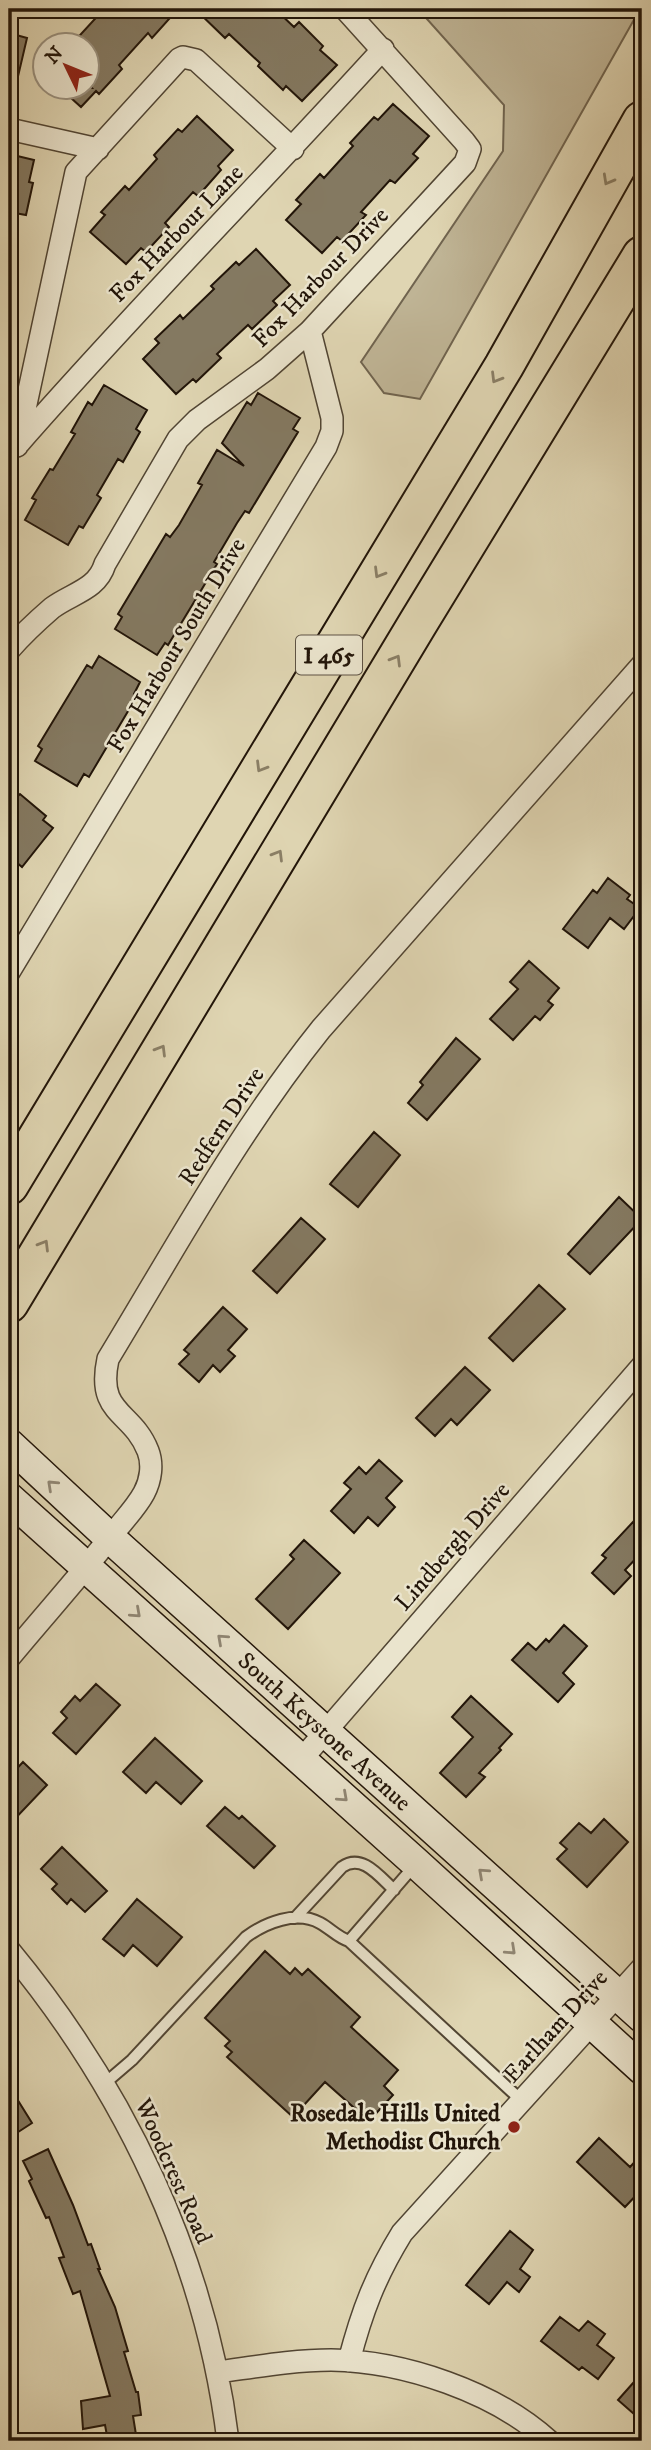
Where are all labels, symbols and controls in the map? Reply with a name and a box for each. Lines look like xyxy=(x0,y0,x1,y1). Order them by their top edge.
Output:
north arrow xyxy=(32,32,102,102)
text: N xyxy=(41,42,69,69)
street label: Fox Harbour Lane xyxy=(103,158,250,309)
one-way arrow xyxy=(603,173,616,185)
street label: Fox Harbour Drive xyxy=(246,201,395,354)
one-way arrow xyxy=(492,370,505,383)
street label: Fox Harbour South Drive xyxy=(101,533,253,758)
one-way arrow xyxy=(374,565,387,578)
road number: I 465 xyxy=(296,636,362,674)
one-way arrow xyxy=(388,654,401,667)
one-way arrow xyxy=(256,760,269,773)
one-way arrow xyxy=(270,849,283,862)
one-way arrow xyxy=(153,1044,166,1057)
street label: Redfern Drive xyxy=(172,1062,271,1191)
one-way arrow xyxy=(36,1239,49,1252)
street label: Lindbergh Drive xyxy=(389,1476,517,1617)
one-way arrow xyxy=(48,1480,61,1493)
one-way arrow xyxy=(128,1605,141,1618)
one-way arrow xyxy=(218,1635,231,1647)
street label: South Keystone Avenue xyxy=(231,1646,417,1818)
one-way arrow xyxy=(335,1789,348,1802)
one-way arrow xyxy=(478,1869,491,1881)
one-way arrow xyxy=(503,1942,516,1955)
street label: Earlham Drive xyxy=(497,1964,615,2090)
street label: Woodcrest Road xyxy=(127,2093,218,2249)
place label: Rosedale Hills United Methodist Church xyxy=(290,2099,501,2157)
marker: Rosedale Hills United Methodist Church xyxy=(506,2119,522,2135)

